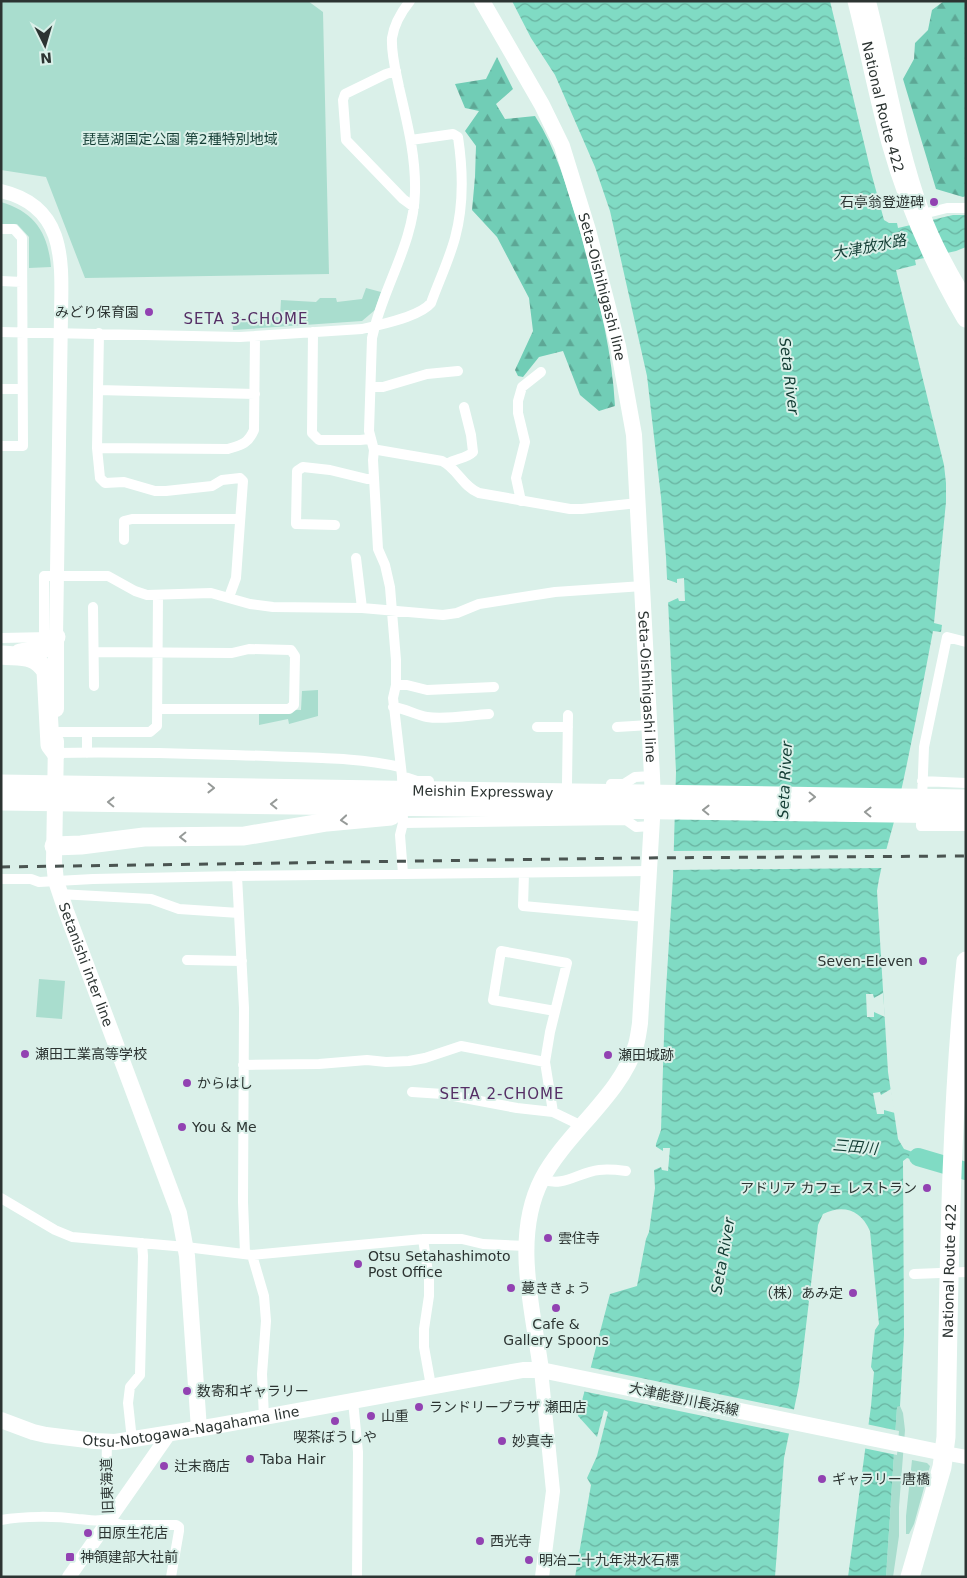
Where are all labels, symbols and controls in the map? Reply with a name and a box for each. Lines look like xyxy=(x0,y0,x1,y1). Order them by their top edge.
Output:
north arrow xyxy=(20,20,70,70)
street label: National Route 422 xyxy=(859,40,907,175)
text: N xyxy=(40,49,53,66)
park label: 琵琶湖国定公園 第2種特別地域 xyxy=(82,131,278,147)
place label: 石亭翁登遊碑 xyxy=(840,194,924,210)
marker: 石亭翁登遊碑 xyxy=(928,196,940,208)
street label: Seta-Oishihigashi line xyxy=(575,211,628,362)
water label: 大津放水路 xyxy=(830,231,909,263)
place label: みどり保育園 xyxy=(55,304,139,320)
marker: みどり保育園 xyxy=(143,306,155,318)
district label: SETA 3-CHOME xyxy=(184,310,308,328)
water label: Seta River xyxy=(775,336,803,416)
street label: Seta-Oishihigashi line xyxy=(635,610,659,763)
water label: Seta River xyxy=(774,740,796,819)
one-way arrow xyxy=(207,782,215,793)
street label: Meishin Expressway xyxy=(412,782,554,801)
one-way arrow xyxy=(808,791,816,802)
one-way arrow xyxy=(107,797,114,807)
one-way arrow xyxy=(269,799,277,809)
one-way arrow xyxy=(701,805,709,815)
one-way arrow xyxy=(864,807,872,818)
one-way arrow xyxy=(340,815,348,826)
one-way arrow xyxy=(178,832,186,842)
street label: Setanishi inter line xyxy=(56,901,117,1029)
place label: Seven-Eleven xyxy=(818,953,913,969)
marker: Seven-Eleven xyxy=(917,955,929,967)
place label: 瀬田工業高等学校 xyxy=(35,1046,147,1062)
place label: 瀬田城跡 xyxy=(618,1047,674,1063)
marker: 瀬田工業高等学校 xyxy=(19,1048,31,1060)
marker: 瀬田城跡 xyxy=(602,1049,614,1061)
place label: からはし xyxy=(197,1075,253,1091)
marker: からはし xyxy=(181,1077,193,1089)
district label: SETA 2-CHOME xyxy=(440,1085,564,1103)
place label: You & Me xyxy=(191,1119,257,1135)
marker: You & Me xyxy=(176,1121,188,1133)
water label: 三田川 xyxy=(832,1136,880,1158)
place label: アドリア カフェ レストラン xyxy=(740,1180,917,1196)
marker: アドリア カフェ レストラン xyxy=(921,1182,933,1194)
street label: National Route 422 xyxy=(940,1203,959,1338)
water label: Seta River xyxy=(707,1215,739,1296)
place label: 雲住寺 xyxy=(558,1230,600,1246)
marker: 雲住寺 xyxy=(542,1232,554,1244)
place label: Otsu Setahashimoto Post Office xyxy=(368,1248,510,1280)
marker: Otsu Setahashimoto Post Office xyxy=(352,1258,364,1270)
place label: 蔓ききょう xyxy=(521,1280,591,1296)
marker: 蔓ききょう xyxy=(505,1282,517,1294)
place label: （株）あみ定 xyxy=(759,1285,843,1301)
marker: （株）あみ定 xyxy=(847,1287,859,1299)
marker: Cafe & Gallery Spoons xyxy=(550,1302,562,1314)
place label: Cafe & Gallery Spoons xyxy=(503,1316,609,1348)
street label: 大津能登川長浜線 xyxy=(628,1380,740,1418)
place label: 数寄和ギャラリー xyxy=(197,1383,309,1399)
marker: 数寄和ギャラリー xyxy=(181,1385,193,1397)
place label: ランドリープラザ 瀬田店 xyxy=(429,1399,587,1415)
marker: ランドリープラザ 瀬田店 xyxy=(413,1401,425,1413)
street label: Otsu-Notogawa-Nagahama line xyxy=(81,1403,301,1450)
place label: 山重 xyxy=(381,1408,409,1424)
marker: 山重 xyxy=(365,1410,377,1422)
marker: 喫茶ぼうしや xyxy=(329,1415,341,1427)
place label: 喫茶ぼうしや xyxy=(293,1429,377,1445)
place label: 妙真寺 xyxy=(512,1433,554,1449)
marker: 妙真寺 xyxy=(496,1435,508,1447)
place label: Taba Hair xyxy=(259,1451,326,1467)
marker: Taba Hair xyxy=(244,1453,256,1465)
street label: 旧東海道 xyxy=(98,1458,116,1514)
place label: 辻末商店 xyxy=(174,1458,230,1474)
marker: 辻末商店 xyxy=(158,1460,170,1472)
place label: ギャラリー唐橋 xyxy=(832,1471,930,1487)
marker: ギャラリー唐橋 xyxy=(816,1473,828,1485)
place label: 田原生花店 xyxy=(98,1525,168,1541)
marker: 田原生花店 xyxy=(82,1527,94,1539)
place label: 西光寺 xyxy=(490,1533,532,1549)
marker: 西光寺 xyxy=(474,1535,486,1547)
place label: 神領建部大社前 xyxy=(80,1549,178,1565)
marker: 神領建部大社前 xyxy=(64,1551,76,1563)
place label: 明冶二十九年洪水石標 xyxy=(539,1552,679,1568)
marker: 明冶二十九年洪水石標 xyxy=(523,1554,535,1566)

